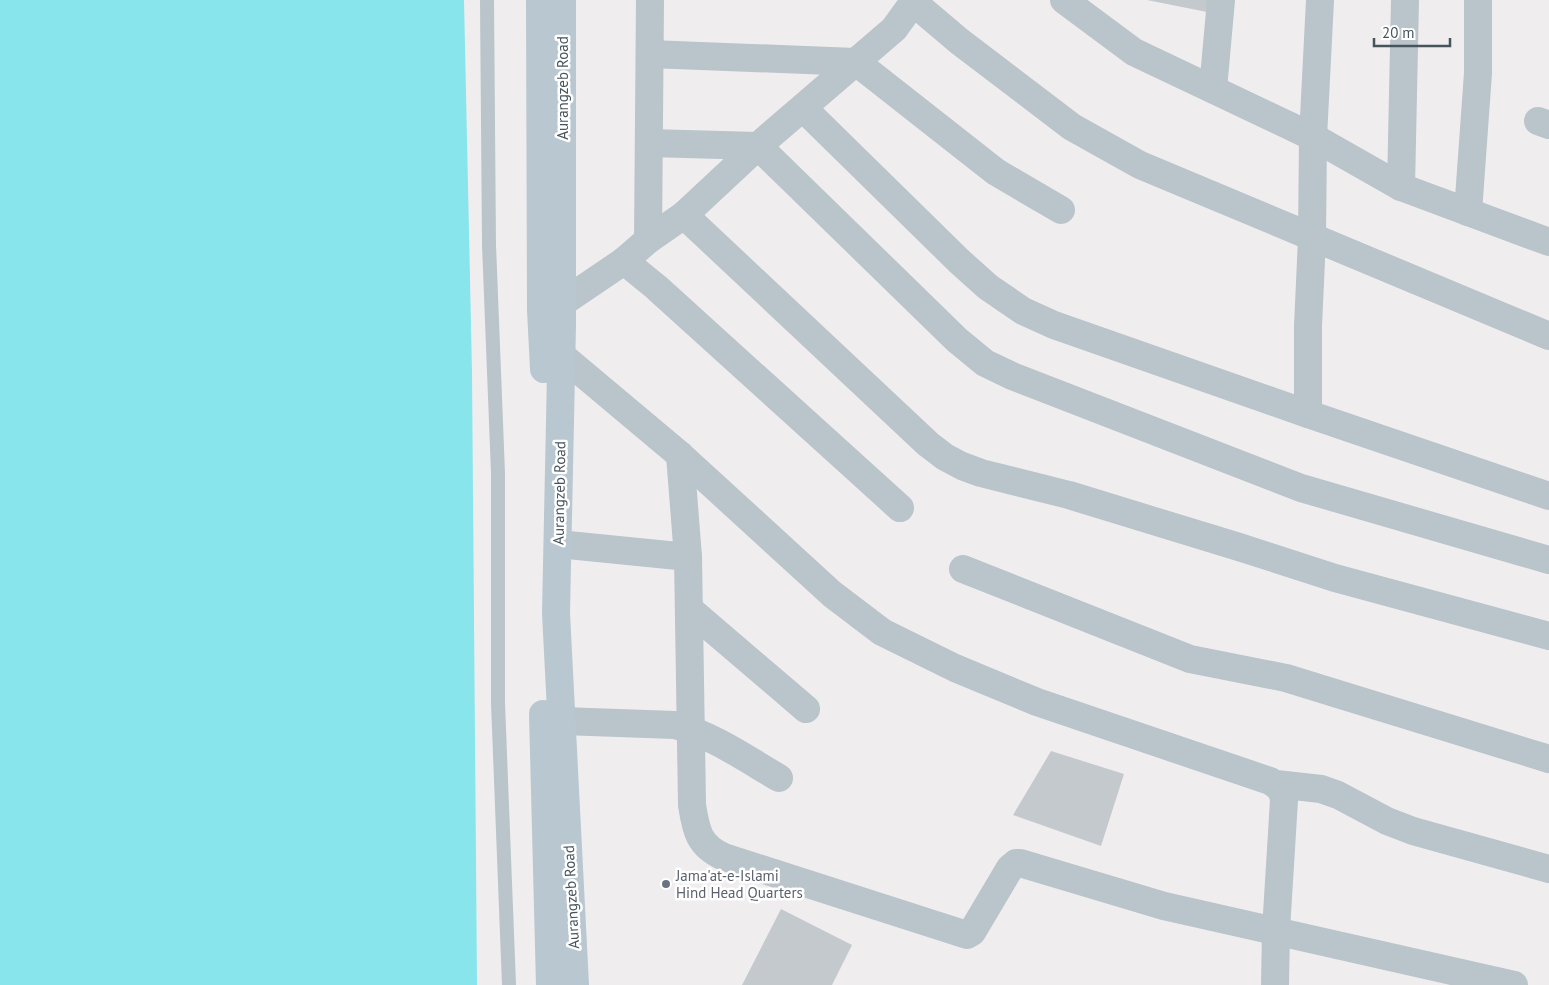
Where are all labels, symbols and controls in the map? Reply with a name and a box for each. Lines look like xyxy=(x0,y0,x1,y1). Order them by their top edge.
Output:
scale bar xyxy=(1374,15,1450,47)
text: 20 m xyxy=(1382,23,1415,42)
street label: Aurangzeb Road xyxy=(553,36,572,140)
street label: Aurangzeb Road xyxy=(549,441,569,545)
street label: Aurangzeb Road xyxy=(559,845,583,949)
place label: Jama'at-e-Islami Hind Head Quarters xyxy=(675,866,803,902)
marker: Jama'at-e-Islami Hind Head Quarters xyxy=(660,878,672,890)

